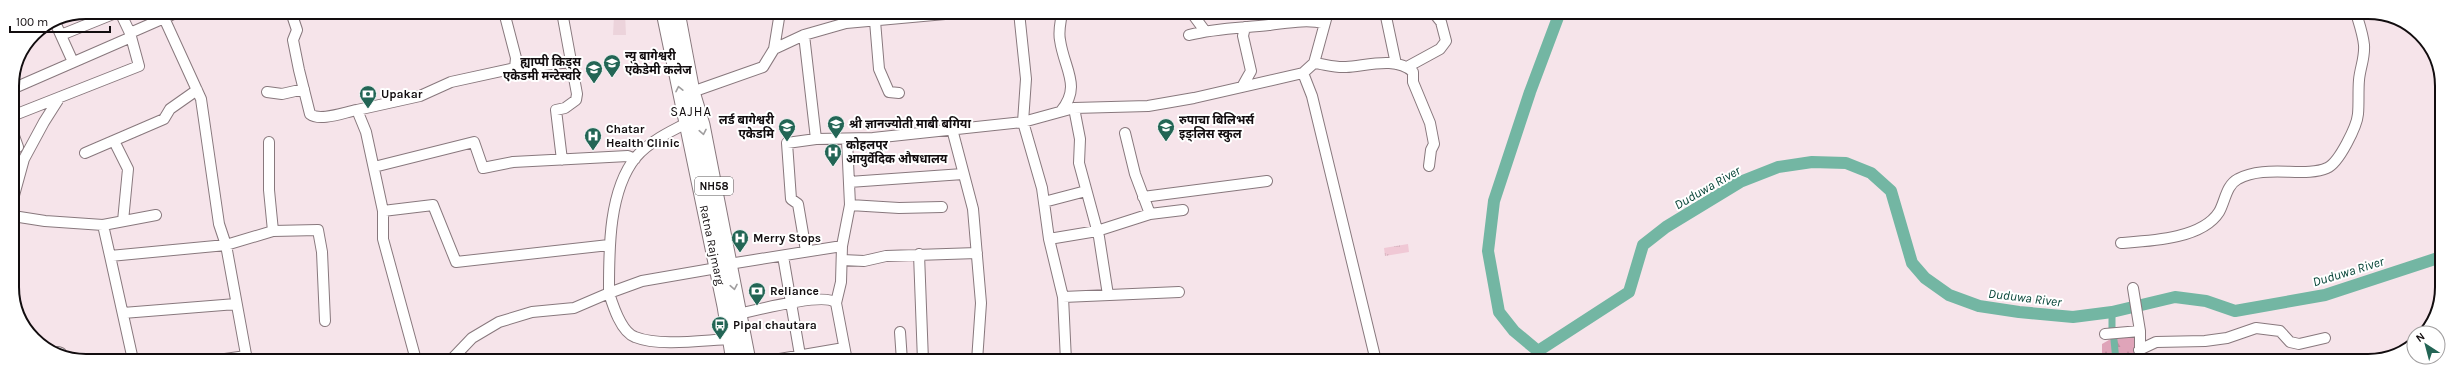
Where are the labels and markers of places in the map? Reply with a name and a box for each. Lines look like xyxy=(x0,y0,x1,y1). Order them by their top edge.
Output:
place label: न्यु बागेश्वरी एकेडेमी कलेज xyxy=(625,48,692,77)
school or university icon: न्यु बागेश्वरी एकेडेमी कलेज xyxy=(602,53,622,78)
place label: ह्याप्पी किड्स एकेडमी मन्टेस्वरि xyxy=(503,54,582,83)
school or university icon: ह्याप्पी किड्स एकेडमी मन्टेस्वरि xyxy=(584,59,604,84)
bank icon: Upakar xyxy=(358,84,378,109)
place label: Upakar xyxy=(381,87,423,101)
place label: लर्ड बागेश्वरी एकेडमि xyxy=(719,112,774,141)
place label: रुपाचा बिलिभर्स इङ्लिस स्कुल xyxy=(1179,112,1255,143)
school or university icon: श्री ज्ञानज्योती माबी बगिया xyxy=(826,114,846,139)
place label: श्री ज्ञानज्योती माबी बगिया xyxy=(849,116,971,131)
school or university icon: लर्ड बागेश्वरी एकेडमि xyxy=(777,117,797,142)
school or university icon: रुपाचा बिलिभर्स इङ्लिस स्कुल xyxy=(1156,117,1176,142)
place label: Chatar Health Clinic xyxy=(606,122,680,150)
hospital icon: Chatar Health Clinic xyxy=(583,126,603,151)
place label: कोहलपुर आयुर्वेदिक औषधालय xyxy=(846,137,948,168)
hospital icon: कोहलपुर आयुर्वेदिक औषधालय xyxy=(823,142,843,167)
hospital icon: Merry Stops xyxy=(730,228,750,253)
place label: Merry Stops xyxy=(753,231,821,245)
bank icon: Reliance xyxy=(747,281,767,306)
place label: Reliance xyxy=(770,284,819,298)
bus stop icon: Pipal chautara xyxy=(710,315,730,340)
place label: Pipal chautara xyxy=(733,318,817,332)

